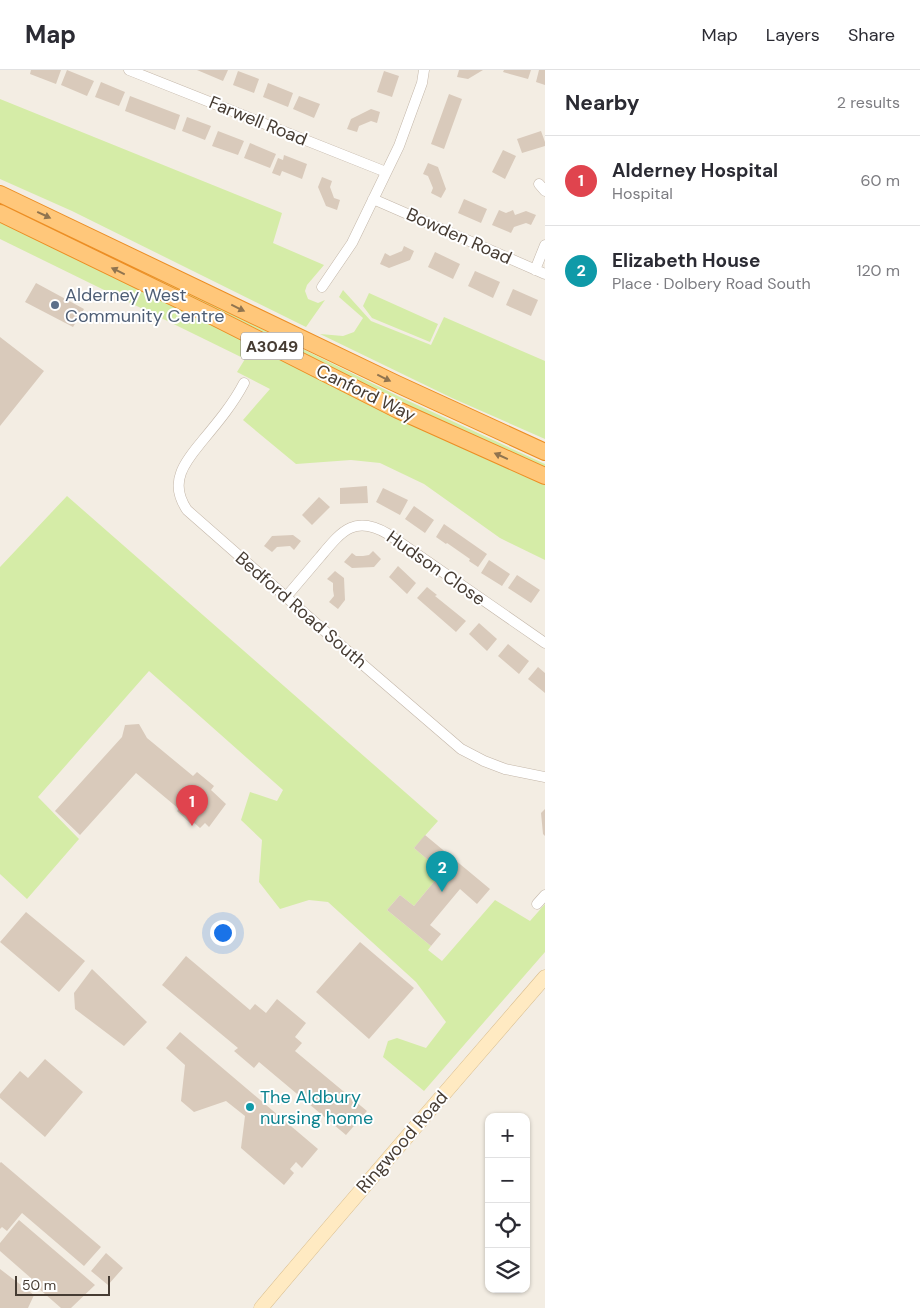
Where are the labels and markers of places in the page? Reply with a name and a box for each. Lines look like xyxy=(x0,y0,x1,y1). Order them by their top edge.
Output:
place label: Alderney West Community Centre xyxy=(65,283,225,328)
marker: Alderney West Community Centre xyxy=(49,299,61,311)
pin: 1 xyxy=(176,785,208,826)
pin: 2 xyxy=(426,851,458,892)
place label: The Aldbury nursing home xyxy=(260,1085,373,1130)
marker: The Aldbury nursing home xyxy=(244,1101,256,1113)

